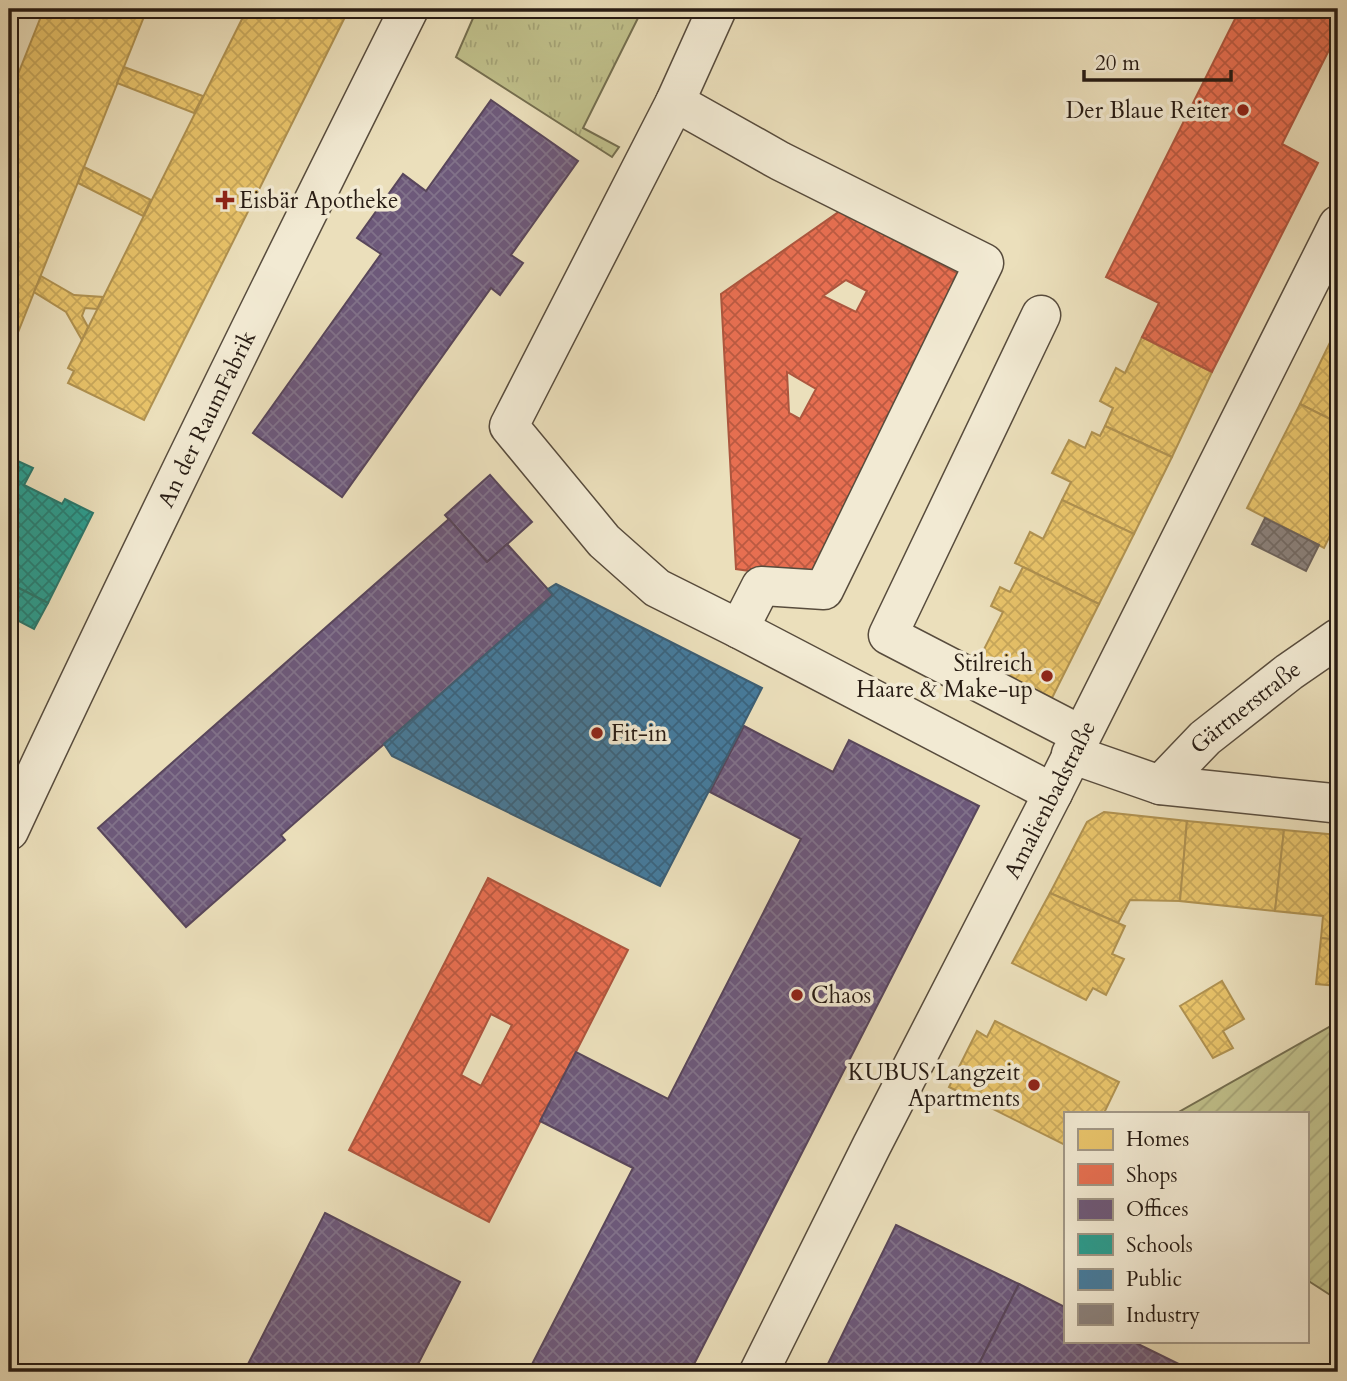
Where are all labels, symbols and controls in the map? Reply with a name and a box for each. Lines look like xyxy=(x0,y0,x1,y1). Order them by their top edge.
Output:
scale bar xyxy=(1084,38,1232,82)
text: 20 m xyxy=(1095,49,1140,78)
place label: Der Blaue Reiter xyxy=(1066,95,1230,126)
marker: Der Blaue Reiter xyxy=(1235,102,1251,118)
place label: Eisbär Apotheke xyxy=(239,185,399,216)
marker: Eisbär Apotheke xyxy=(217,192,233,208)
street label: An der RaumFabrik xyxy=(150,325,263,513)
place label: Stilreich Haare & Make-up xyxy=(856,648,1033,705)
street label: Gärtnerstraße xyxy=(1183,654,1307,760)
marker: Stilreich Haare & Make-up xyxy=(1039,668,1055,684)
street label: Amalienbadstraße xyxy=(997,715,1103,884)
place label: Fit-in xyxy=(611,718,668,749)
marker: Fit-in xyxy=(589,725,605,741)
place label: Chaos xyxy=(811,980,871,1011)
marker: Chaos xyxy=(789,987,805,1003)
place label: KUBUS Langzeit Apartments xyxy=(848,1057,1020,1114)
marker: KUBUS Langzeit Apartments xyxy=(1026,1077,1042,1093)
legend xyxy=(1064,1112,1308,1342)
text: Homes xyxy=(1126,1125,1189,1154)
text: Shops xyxy=(1126,1161,1178,1190)
text: Offices xyxy=(1126,1195,1188,1224)
text: Schools xyxy=(1126,1231,1193,1260)
text: Public xyxy=(1126,1265,1182,1294)
text: Industry xyxy=(1126,1301,1200,1330)

